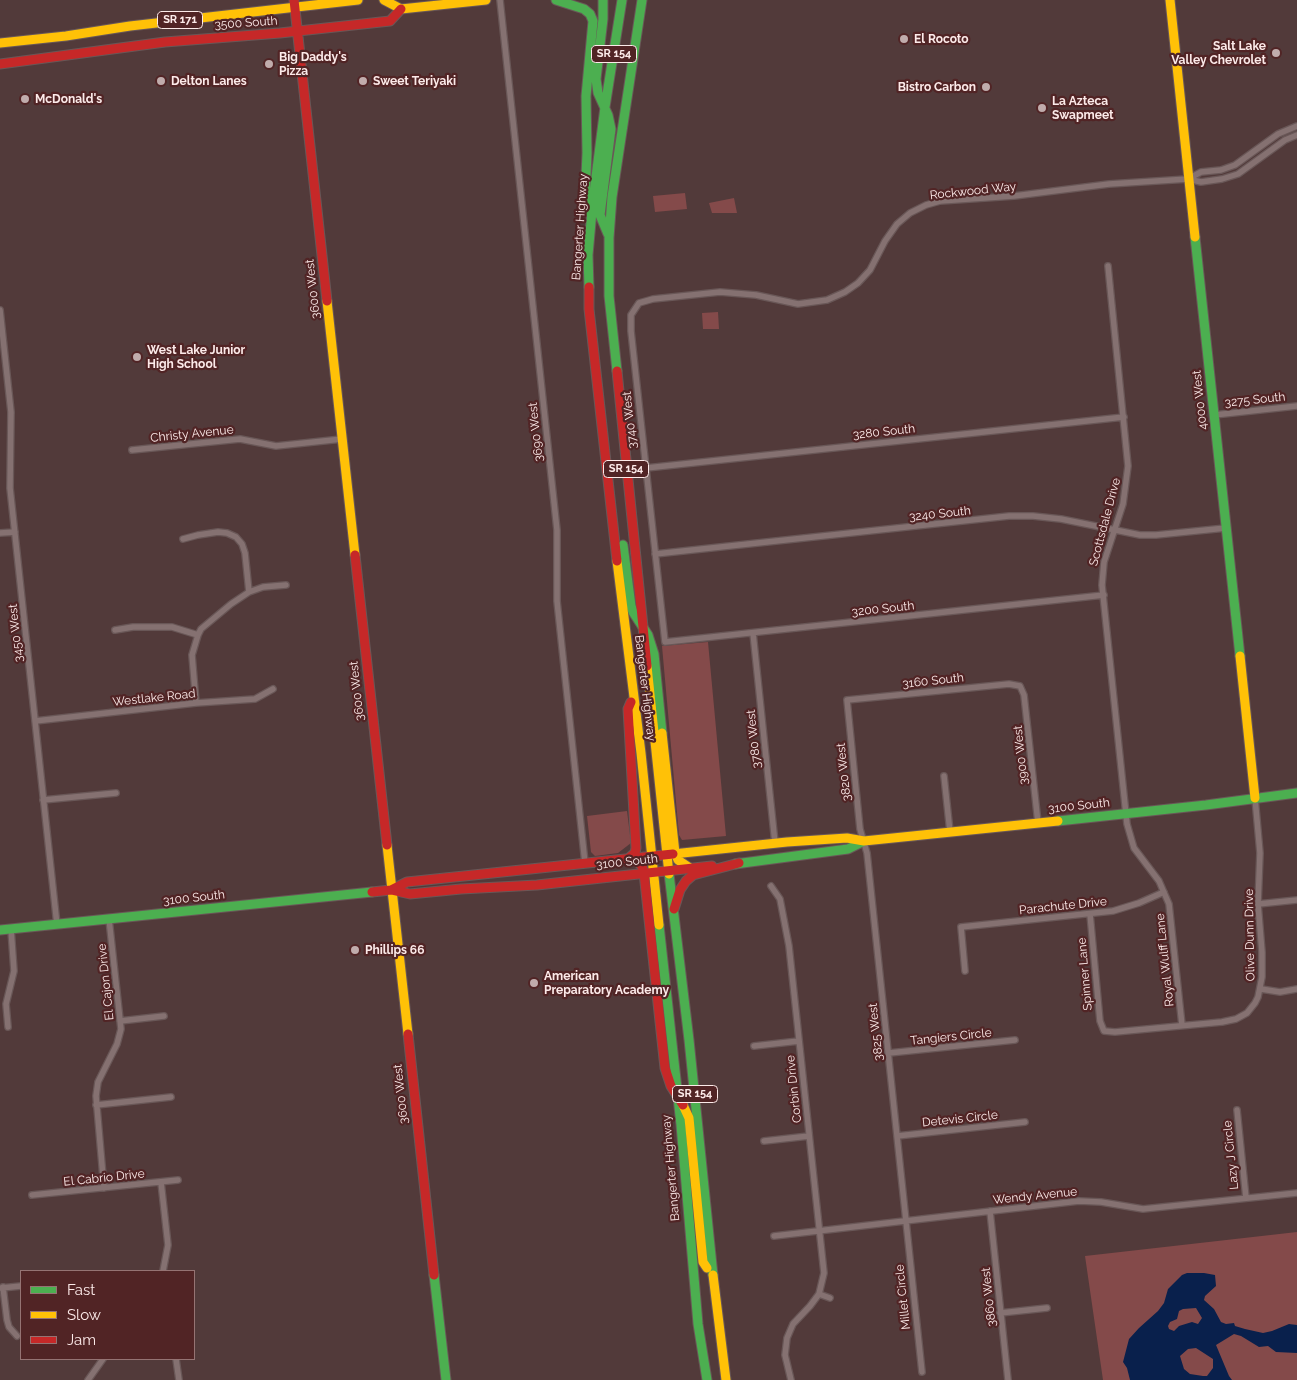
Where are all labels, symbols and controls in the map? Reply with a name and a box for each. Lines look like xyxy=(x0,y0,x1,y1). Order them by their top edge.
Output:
road number: SR 171 xyxy=(158,12,202,28)
street label: 3500 South xyxy=(214,14,278,32)
place label: El Rocoto xyxy=(914,32,969,46)
marker: El Rocoto xyxy=(898,33,910,45)
place label: Salt Lake Valley Chevrolet xyxy=(1171,39,1266,67)
road number: SR 154 xyxy=(592,46,636,62)
marker: Salt Lake Valley Chevrolet xyxy=(1270,47,1282,59)
place label: Big Daddy's Pizza xyxy=(279,50,347,78)
marker: Big Daddy's Pizza xyxy=(263,58,275,70)
place label: Delton Lanes xyxy=(171,74,247,88)
place label: Sweet Teriyaki xyxy=(373,74,456,88)
marker: Delton Lanes xyxy=(155,75,167,87)
marker: Sweet Teriyaki xyxy=(357,75,369,87)
place label: Bistro Carbon xyxy=(898,80,976,94)
marker: Bistro Carbon xyxy=(980,81,992,93)
place label: McDonald's xyxy=(35,92,102,106)
marker: McDonald's xyxy=(19,93,31,105)
place label: La Azteca Swapmeet xyxy=(1052,94,1114,122)
marker: La Azteca Swapmeet xyxy=(1036,102,1048,114)
street label: Bangerter Highway xyxy=(569,173,591,281)
street label: Rockwood Way xyxy=(929,179,1017,203)
street label: 3600 West xyxy=(303,258,323,320)
place label: West Lake Junior High School xyxy=(147,343,245,371)
marker: West Lake Junior High School xyxy=(131,351,143,363)
street label: 4000 West xyxy=(1190,369,1210,431)
street label: 3275 South xyxy=(1224,390,1286,410)
street label: 3740 West xyxy=(620,391,640,449)
street label: 3690 West xyxy=(526,402,546,462)
street label: Christy Avenue xyxy=(150,422,234,446)
street label: 3280 South xyxy=(852,422,916,442)
road number: SR 154 xyxy=(604,460,648,478)
street label: Scottsdale Drive xyxy=(1086,476,1124,568)
street label: 3240 South xyxy=(908,504,972,524)
street label: 3200 South xyxy=(851,599,915,619)
street label: 3450 West xyxy=(6,603,26,663)
street label: Bangerter Highway xyxy=(631,634,659,742)
street label: 3600 West xyxy=(347,660,367,722)
street label: 3160 South xyxy=(902,671,964,691)
street label: Westlake Road xyxy=(112,686,196,710)
street label: 3780 West xyxy=(744,709,764,769)
street label: 3900 West xyxy=(1011,725,1031,785)
street label: 3820 West xyxy=(834,742,854,802)
street label: 3100 South xyxy=(1047,796,1111,816)
street label: 3100 South xyxy=(595,852,659,872)
street label: 3100 South xyxy=(162,888,226,908)
street label: Olive Dunn Drive xyxy=(1242,889,1258,981)
street label: Parachute Drive xyxy=(1018,894,1108,918)
street label: Royal Wulff Lane xyxy=(1153,913,1177,1007)
street label: Spinner Lane xyxy=(1075,937,1095,1011)
street label: El Cajon Drive xyxy=(95,943,117,1021)
place label: Phillips 66 xyxy=(365,943,424,957)
marker: Phillips 66 xyxy=(349,944,361,956)
place label: American Preparatory Academy xyxy=(544,969,669,997)
marker: American Preparatory Academy xyxy=(528,977,540,989)
street label: 3825 West xyxy=(866,1002,886,1062)
street label: Tangiers Circle xyxy=(910,1026,992,1048)
street label: Corbin Drive xyxy=(783,1054,805,1124)
street label: 3600 West xyxy=(391,1063,411,1125)
road number: SR 154 xyxy=(672,1086,718,1102)
street label: Detevis Circle xyxy=(921,1108,999,1130)
street label: Bangerter Highway xyxy=(659,1114,683,1222)
street label: Lazy J Circle xyxy=(1220,1120,1242,1190)
street label: El Cabrio Drive xyxy=(63,1167,145,1189)
street label: Wendy Avenue xyxy=(992,1184,1078,1208)
street label: Millet Circle xyxy=(892,1264,914,1330)
street label: 3860 West xyxy=(979,1267,999,1327)
legend xyxy=(20,1270,195,1360)
text: Fast xyxy=(67,1281,95,1299)
text: Slow xyxy=(67,1306,101,1324)
text: Jam xyxy=(67,1331,96,1349)

